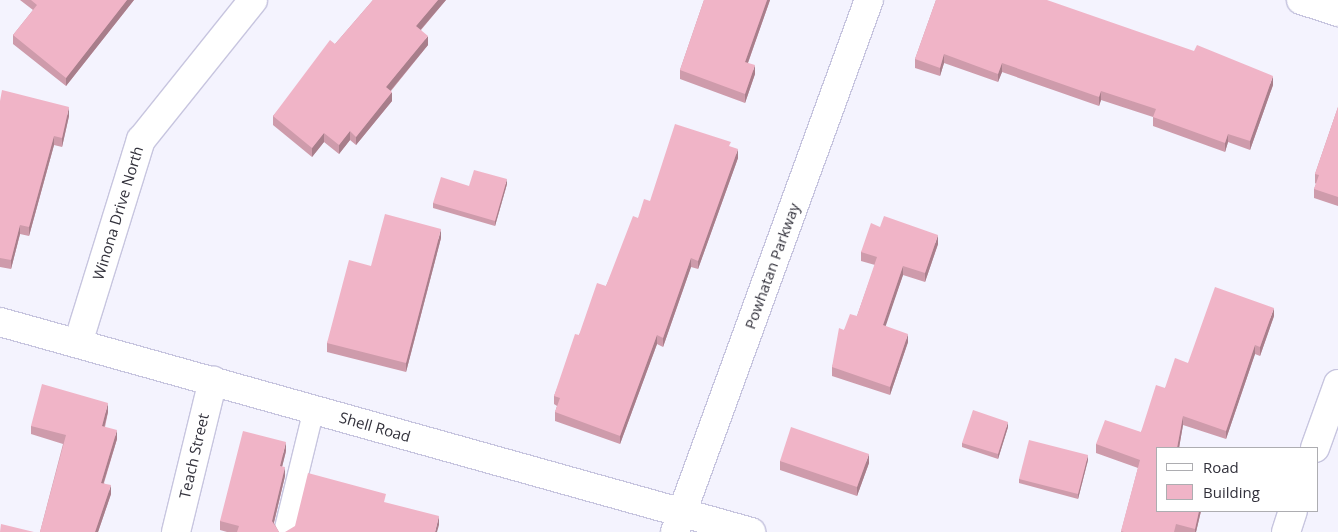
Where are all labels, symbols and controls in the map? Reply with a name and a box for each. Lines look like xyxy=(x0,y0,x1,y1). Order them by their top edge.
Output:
street label: Winona Drive North xyxy=(89,144,147,282)
street label: Powhatan Parkway xyxy=(741,201,803,331)
street label: Shell Road xyxy=(337,408,413,446)
street label: Teach Street xyxy=(175,411,213,501)
legend xyxy=(1156,447,1318,512)
text: Road xyxy=(1203,457,1239,477)
text: Building xyxy=(1203,482,1260,502)

